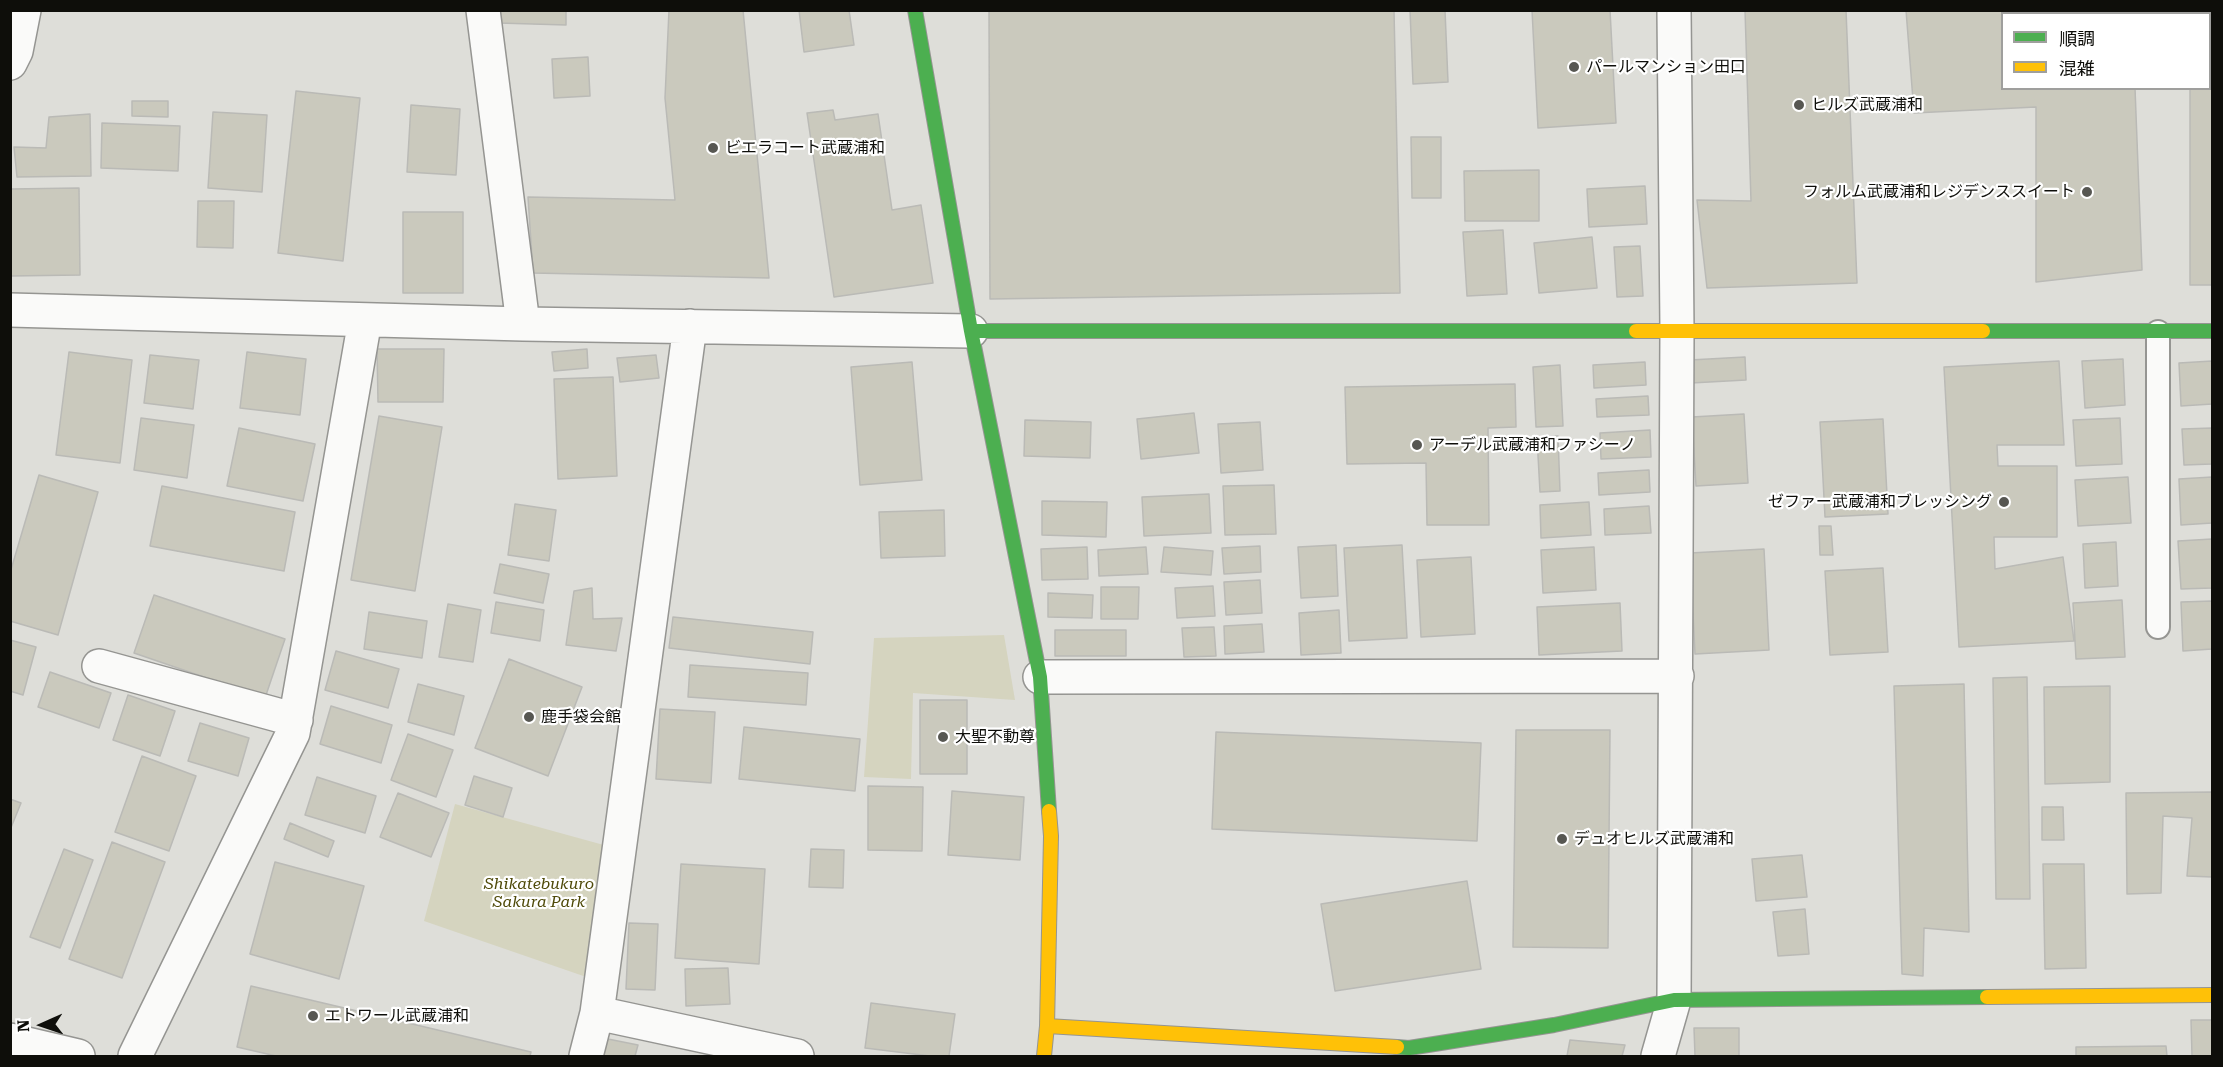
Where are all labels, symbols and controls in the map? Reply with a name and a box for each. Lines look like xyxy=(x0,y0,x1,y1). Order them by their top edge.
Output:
legend xyxy=(2001,12,2211,90)
text: 順調 xyxy=(2059,28,2095,49)
place label: パールマンション田口 xyxy=(1586,57,1746,77)
text: 混雑 xyxy=(2059,58,2095,79)
marker: パールマンション田口 xyxy=(1567,60,1581,74)
place label: ヒルズ武蔵浦和 xyxy=(1811,95,1923,115)
marker: ヒルズ武蔵浦和 xyxy=(1792,98,1806,112)
place label: ビエラコート武蔵浦和 xyxy=(725,138,885,158)
marker: ビエラコート武蔵浦和 xyxy=(706,141,720,155)
place label: フォルム武蔵浦和レジデンススイート xyxy=(1803,182,2075,202)
marker: フォルム武蔵浦和レジデンススイート xyxy=(2080,185,2094,199)
place label: アーデル武蔵浦和ファシーノ xyxy=(1429,435,1636,455)
marker: アーデル武蔵浦和ファシーノ xyxy=(1410,438,1424,452)
place label: ゼファー武蔵浦和ブレッシング xyxy=(1768,492,1992,512)
marker: ゼファー武蔵浦和ブレッシング xyxy=(1997,495,2011,509)
place label: 鹿手袋会館 xyxy=(541,707,621,727)
marker: 鹿手袋会館 xyxy=(522,710,536,724)
place label: 大聖不動尊 xyxy=(955,727,1035,747)
marker: 大聖不動尊 xyxy=(936,730,950,744)
place label: デュオヒルズ武蔵浦和 xyxy=(1574,829,1734,849)
marker: デュオヒルズ武蔵浦和 xyxy=(1555,832,1569,846)
park label: Shikatebukuro Sakura Park xyxy=(484,874,594,912)
north arrow xyxy=(12,995,72,1055)
place label: エトワール武蔵浦和 xyxy=(325,1006,469,1026)
marker: エトワール武蔵浦和 xyxy=(306,1009,320,1023)
text: N xyxy=(14,1019,33,1033)

